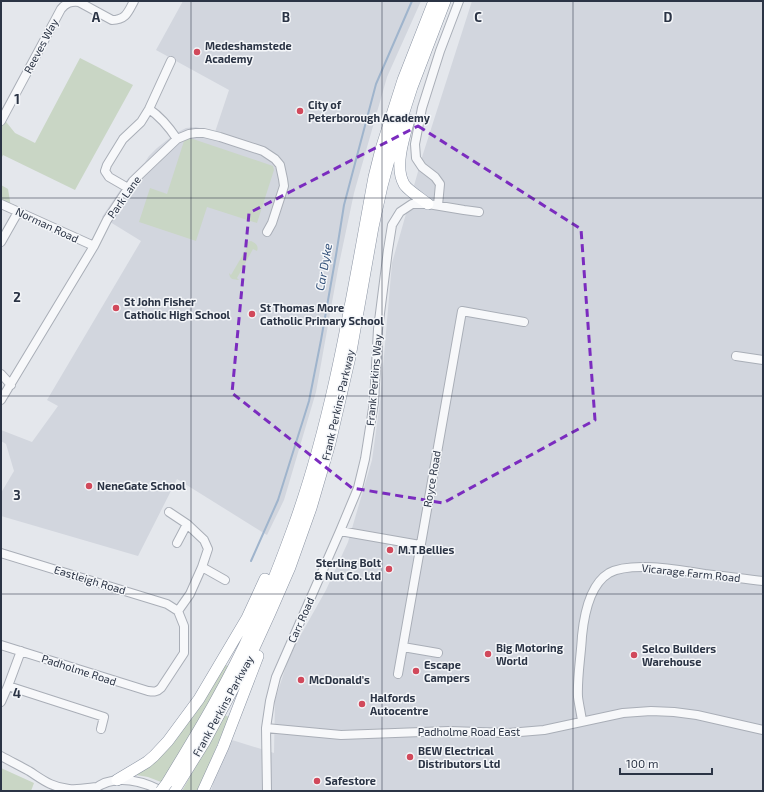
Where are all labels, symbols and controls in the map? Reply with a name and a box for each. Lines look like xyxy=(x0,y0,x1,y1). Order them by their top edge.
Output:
text: A xyxy=(92,9,101,25)
text: B xyxy=(282,9,290,25)
text: C xyxy=(474,9,482,25)
text: D xyxy=(664,9,673,25)
street label: Reeves Way xyxy=(21,16,61,75)
place label: Medeshamstede Academy xyxy=(205,39,292,66)
marker: Medeshamstede Academy xyxy=(192,47,202,57)
text: 1 xyxy=(14,91,20,107)
place label: City of Peterborough Academy xyxy=(308,98,431,125)
marker: City of Peterborough Academy xyxy=(295,106,305,116)
street label: Park Lane xyxy=(104,173,143,220)
street label: Norman Road xyxy=(14,204,81,245)
water label: Car Dyke xyxy=(312,241,335,292)
text: 2 xyxy=(13,289,21,305)
place label: St John Fisher Catholic High School xyxy=(124,295,231,321)
place label: St Thomas More Catholic Primary School xyxy=(260,301,384,328)
marker: St John Fisher Catholic High School xyxy=(111,303,121,313)
marker: St Thomas More Catholic Primary School xyxy=(247,309,257,319)
street label: Frank Perkins Way xyxy=(363,333,384,426)
street label: Frank Perkins Parkway xyxy=(318,348,357,462)
street label: Royce Road xyxy=(420,449,443,508)
place label: NeneGate School xyxy=(97,479,186,492)
marker: NeneGate School xyxy=(84,481,94,491)
text: 3 xyxy=(13,487,21,503)
place label: M.T.Bellies xyxy=(398,543,455,556)
marker: M.T.Bellies xyxy=(385,545,395,555)
place label: Sterling Bolt & Nut Co. Ltd xyxy=(314,556,381,582)
street label: Vicarage Farm Road xyxy=(641,561,741,584)
street label: Eastleigh Road xyxy=(53,562,128,597)
marker: Sterling Bolt & Nut Co. Ltd xyxy=(384,564,394,574)
street label: Carr Road xyxy=(285,595,316,645)
place label: Big Motoring World xyxy=(496,641,564,667)
place label: Selco Builders Warehouse xyxy=(642,642,716,668)
marker: Big Motoring World xyxy=(483,649,493,659)
marker: Selco Builders Warehouse xyxy=(629,650,639,660)
street label: Padholme Road xyxy=(40,651,118,688)
street label: Frank Perkins Parkway xyxy=(189,653,256,759)
place label: Escape Campers xyxy=(424,658,470,684)
marker: Escape Campers xyxy=(411,666,421,676)
place label: McDonald's xyxy=(309,673,370,686)
marker: McDonald's xyxy=(296,675,306,685)
text: 4 xyxy=(13,685,21,701)
place label: Halfords Autocentre xyxy=(370,691,428,717)
marker: Halfords Autocentre xyxy=(357,699,367,709)
street label: Padholme Road East xyxy=(418,725,520,738)
place label: BEW Electrical Distributors Ltd xyxy=(418,744,500,770)
scale bar xyxy=(620,750,712,776)
marker: BEW Electrical Distributors Ltd xyxy=(405,752,415,762)
text: 100 m xyxy=(626,756,658,770)
place label: Safestore xyxy=(325,774,376,787)
marker: Safestore xyxy=(312,776,322,786)

